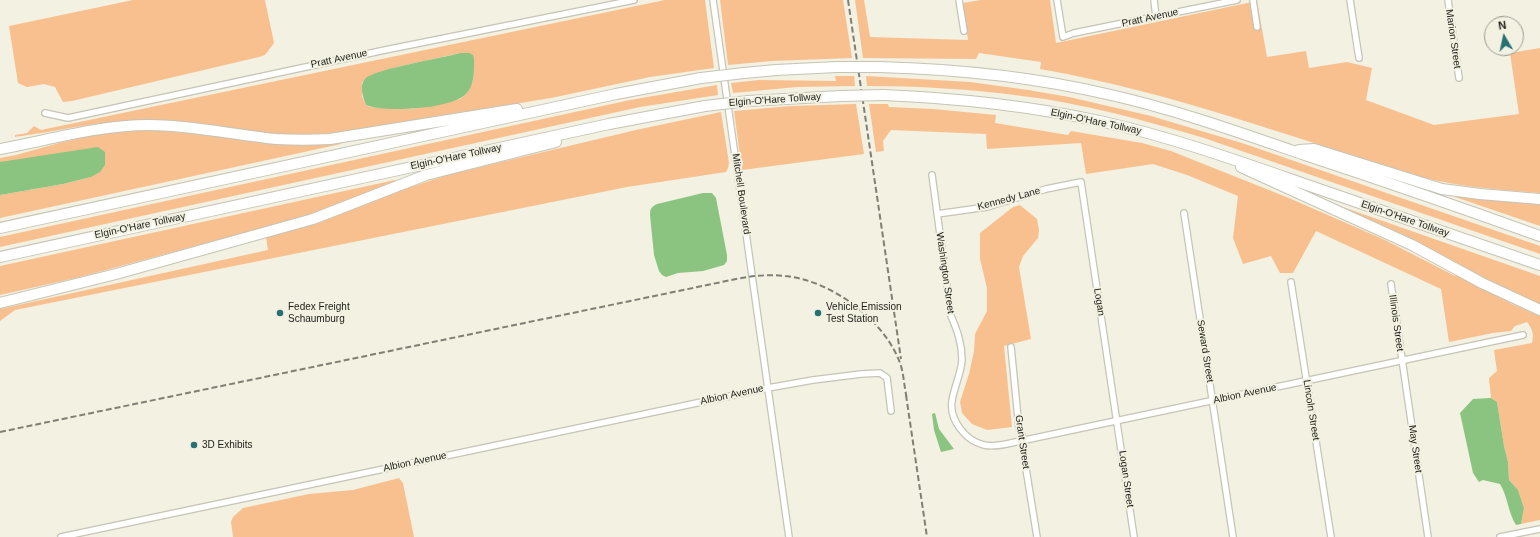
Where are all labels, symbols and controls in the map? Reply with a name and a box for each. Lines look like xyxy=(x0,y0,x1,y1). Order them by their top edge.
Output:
street label: Pratt Avenue xyxy=(1121,6,1179,30)
street label: Marion Street xyxy=(1443,8,1463,70)
north arrow xyxy=(1484,16,1524,56)
text: N xyxy=(1497,19,1507,32)
street label: Pratt Avenue xyxy=(310,47,368,71)
street label: Elgin-O'Hare Tollway xyxy=(728,91,822,109)
street label: Elgin-O'Hare Tollway xyxy=(1050,107,1142,137)
street label: Elgin-O'Hare Tollway xyxy=(410,142,502,172)
street label: Mitchell Boulevard xyxy=(729,153,753,235)
street label: Kennedy Lane xyxy=(976,185,1042,213)
street label: Elgin-O'Hare Tollway xyxy=(1359,198,1451,240)
street label: Elgin-O'Hare Tollway xyxy=(94,211,186,241)
street label: Washington Street xyxy=(933,232,957,314)
street label: Logan xyxy=(1091,287,1107,317)
street label: Illinois Street xyxy=(1386,294,1406,352)
place label: Fedex Freight Schaumburg xyxy=(288,301,350,324)
place label: Vehicle Emission Test Station xyxy=(826,301,902,324)
marker: Fedex Freight Schaumburg xyxy=(275,308,285,318)
marker: Vehicle Emission Test Station xyxy=(813,308,823,318)
street label: Seward Street xyxy=(1194,319,1216,383)
street label: Lincoln Street xyxy=(1300,379,1322,441)
street label: Albion Avenue xyxy=(1212,381,1278,407)
street label: Albion Avenue xyxy=(699,382,765,408)
street label: Grant Street xyxy=(1012,414,1032,470)
street label: May Street xyxy=(1406,424,1424,474)
place label: 3D Exhibits xyxy=(202,439,253,451)
marker: 3D Exhibits xyxy=(189,440,199,450)
street label: Albion Avenue xyxy=(382,449,448,475)
street label: Logan Street xyxy=(1116,450,1136,508)

